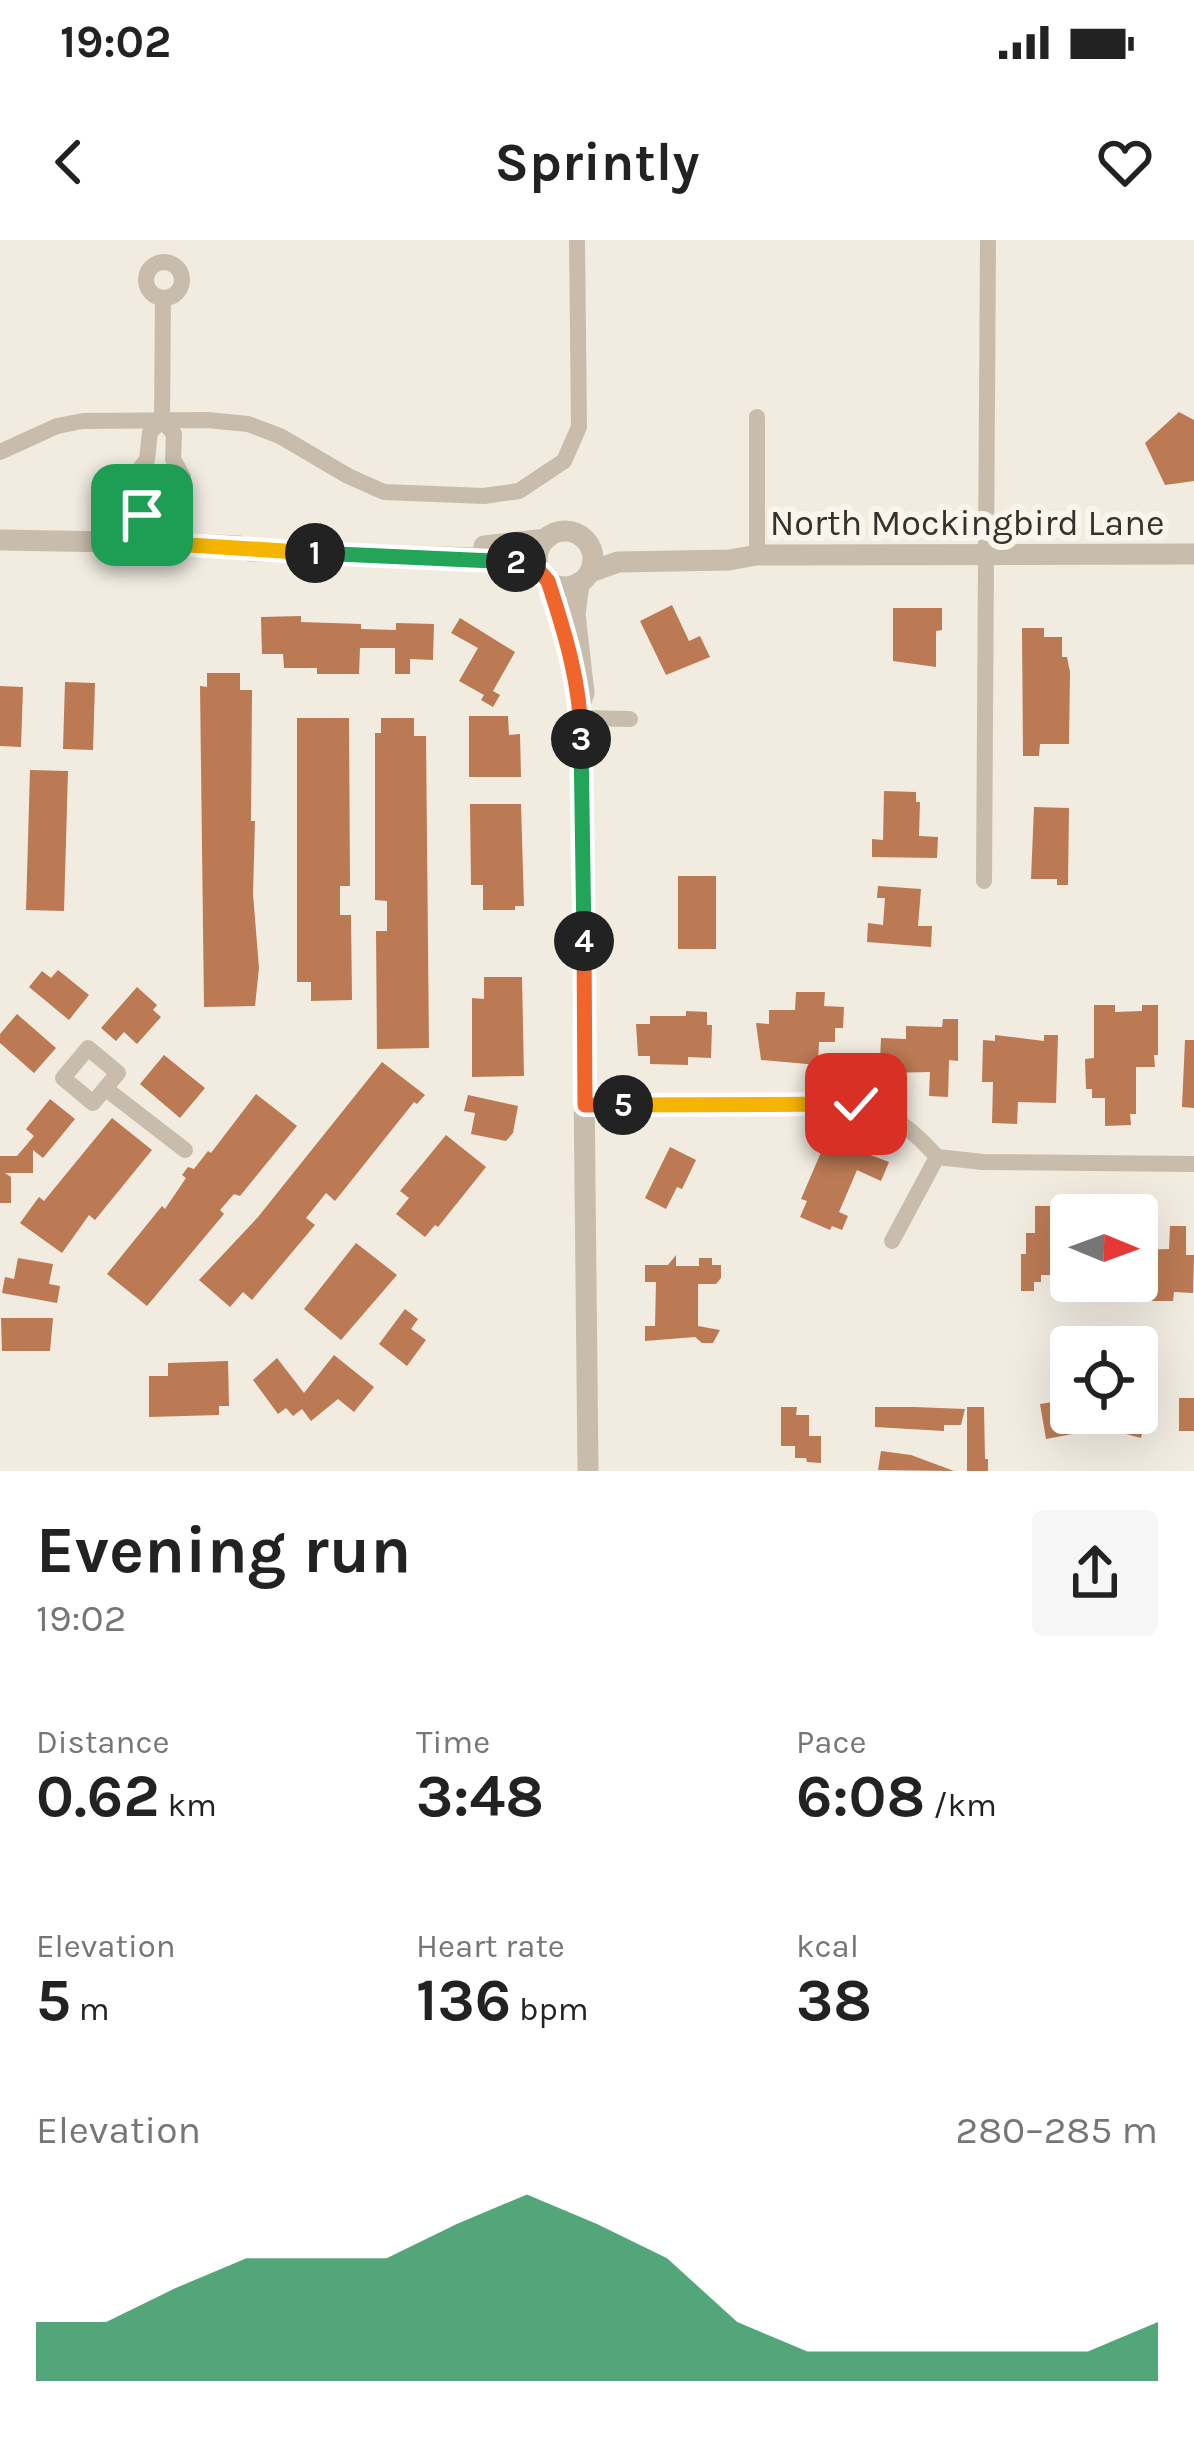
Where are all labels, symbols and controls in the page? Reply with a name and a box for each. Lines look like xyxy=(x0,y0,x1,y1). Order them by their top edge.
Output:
text: 19:02 xyxy=(60,16,171,68)
icon: back xyxy=(36,129,102,195)
icon: heart xyxy=(1092,129,1158,195)
text: Sprintly xyxy=(495,130,699,194)
pin xyxy=(91,464,193,566)
icon: arrive xyxy=(109,482,175,548)
street label: North Mockingbird Lane xyxy=(770,502,1164,544)
pin: 1 xyxy=(285,523,345,583)
pin: 2 xyxy=(486,532,546,592)
text: 1 xyxy=(309,534,321,572)
text: 2 xyxy=(506,543,526,581)
pin: 3 xyxy=(551,709,611,769)
text: 3 xyxy=(571,720,591,758)
pin: 4 xyxy=(554,911,614,971)
text: 4 xyxy=(574,922,594,960)
pin xyxy=(805,1053,907,1155)
icon: check xyxy=(823,1071,889,1137)
pin: 5 xyxy=(593,1075,653,1135)
text: 5 xyxy=(613,1086,633,1124)
north arrow xyxy=(1050,1194,1158,1302)
map controls xyxy=(1050,1194,1158,1434)
button: locate xyxy=(1050,1326,1158,1434)
button: share xyxy=(1032,1510,1158,1636)
text: Evening run xyxy=(36,1511,411,1589)
text: 19:02 xyxy=(36,1595,126,1641)
text: Distance xyxy=(36,1723,169,1761)
text: Time xyxy=(416,1723,490,1761)
text: Pace xyxy=(796,1723,866,1761)
text: 0.62 xyxy=(36,1761,160,1831)
text: 3:48 xyxy=(416,1761,544,1831)
text: 6:08 xyxy=(796,1761,925,1831)
text: km xyxy=(160,1786,217,1824)
text: /km xyxy=(925,1786,997,1824)
text: Elevation xyxy=(36,1927,176,1965)
text: Heart rate xyxy=(416,1927,565,1965)
text: kcal xyxy=(796,1927,859,1965)
text: 5 xyxy=(36,1965,71,2035)
text: 136 xyxy=(416,1965,511,2035)
text: 38 xyxy=(796,1965,872,2035)
text: m xyxy=(71,1990,110,2028)
text: bpm xyxy=(511,1990,589,2028)
text: Elevation xyxy=(36,2107,201,2153)
text: 280–285 m xyxy=(956,2107,1158,2153)

